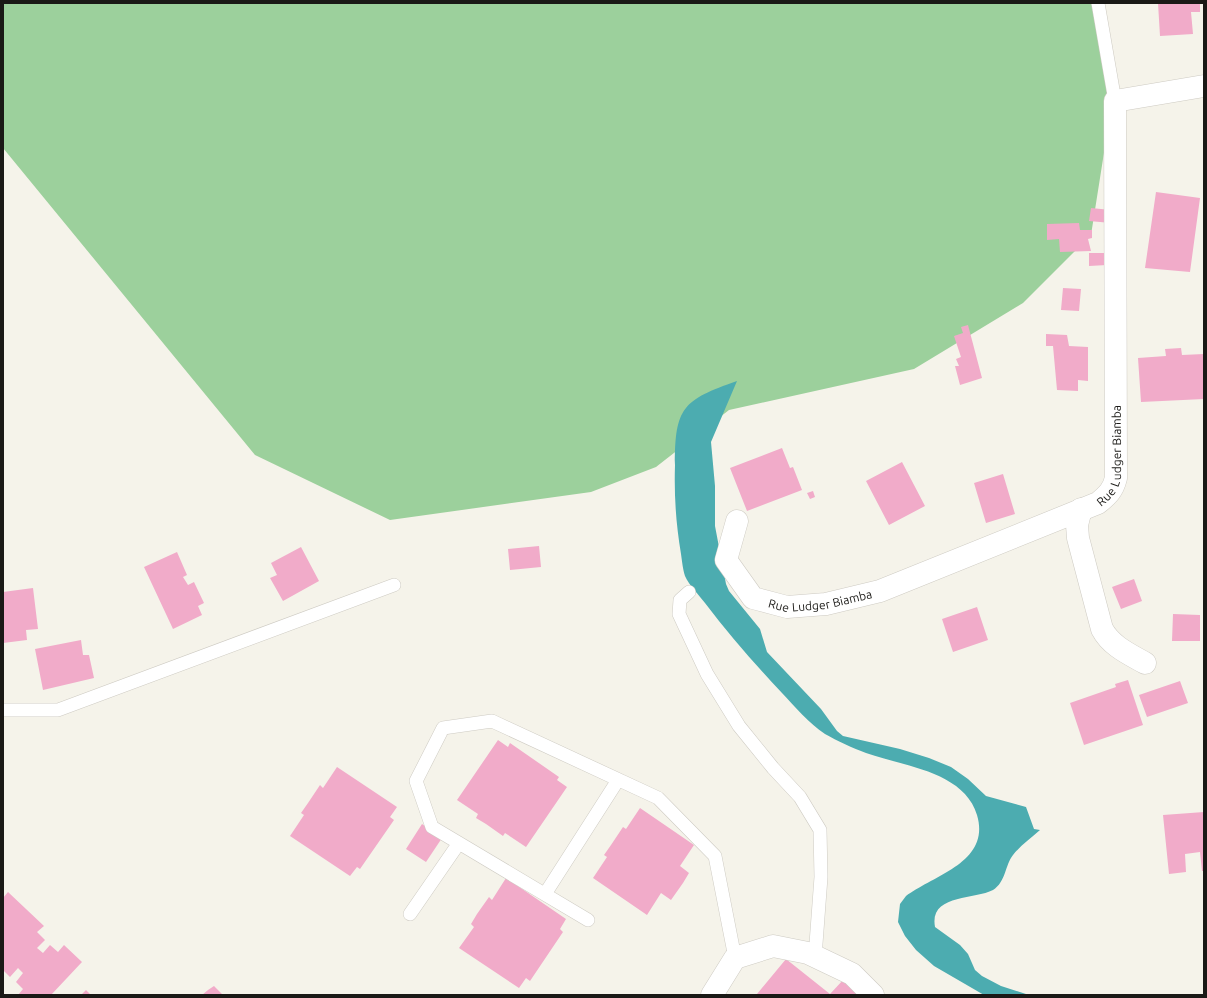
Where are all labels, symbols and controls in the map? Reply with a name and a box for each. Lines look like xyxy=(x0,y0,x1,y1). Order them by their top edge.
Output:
street label: Rue Ludger Biamba xyxy=(1094,405,1123,508)
street label: Rue Ludger Biamba xyxy=(767,587,873,614)

